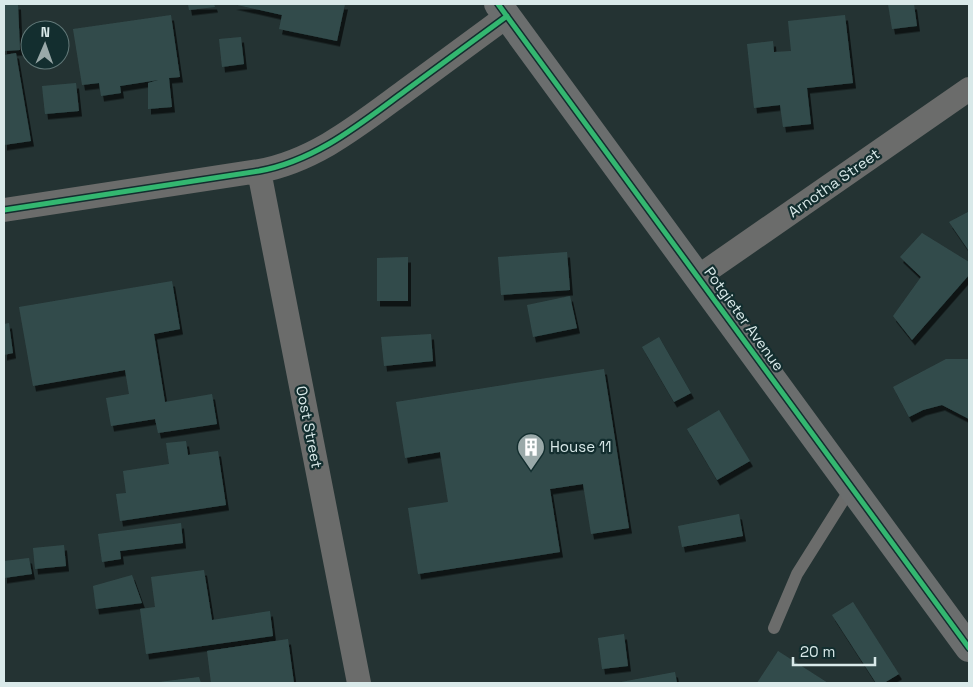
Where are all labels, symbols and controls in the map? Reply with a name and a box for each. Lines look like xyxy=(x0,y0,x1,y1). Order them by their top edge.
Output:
north arrow xyxy=(20,20,70,70)
text: N xyxy=(40,23,50,41)
street label: Arnotha Street xyxy=(784,144,883,221)
street label: Potgieter Avenue xyxy=(700,263,789,375)
street label: Oost Street xyxy=(292,384,327,470)
building icon: House 11 xyxy=(516,432,546,471)
place label: House 11 xyxy=(550,437,611,456)
scale bar xyxy=(793,634,876,666)
text: 20 m xyxy=(800,642,835,661)

